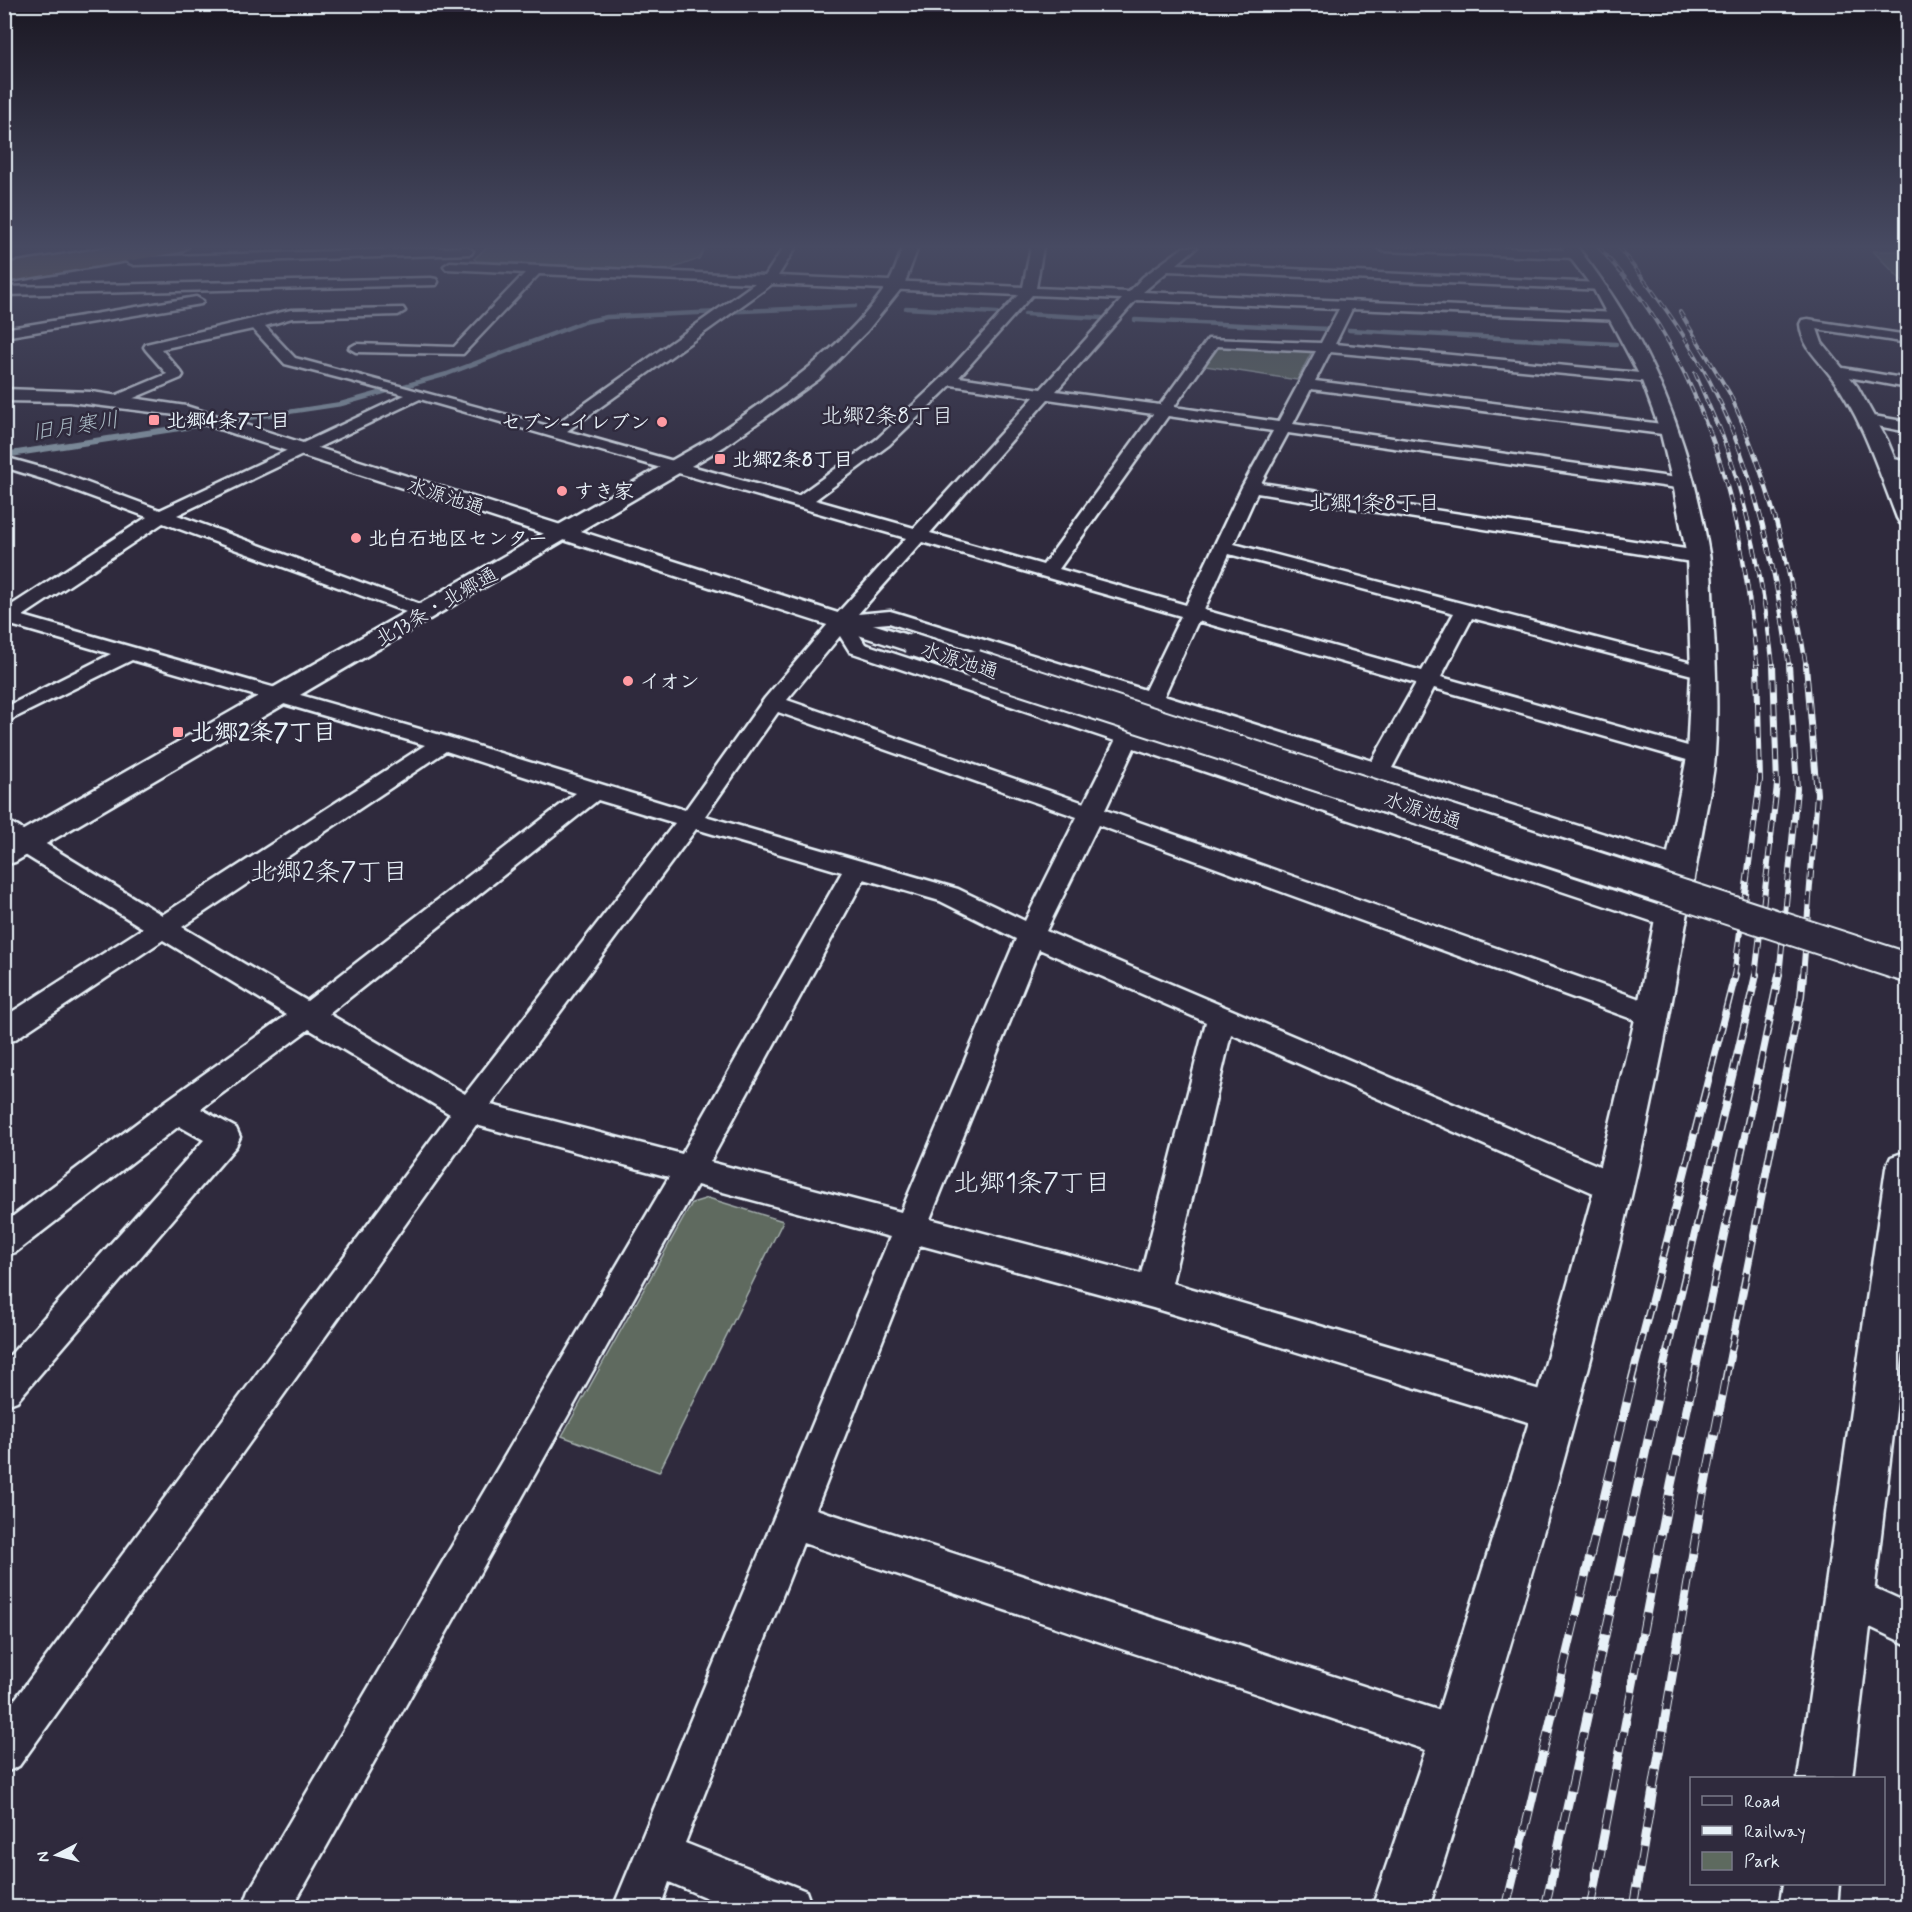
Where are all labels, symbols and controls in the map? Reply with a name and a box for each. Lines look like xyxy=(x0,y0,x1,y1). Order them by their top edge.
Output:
district label: 北郷2条8丁目 xyxy=(820,403,954,431)
water label: 旧月寒川 xyxy=(30,406,121,448)
place label: 北郷4条7丁目 xyxy=(166,408,290,435)
place label: セブン-イレブン xyxy=(501,410,650,437)
marker: 北郷4条7丁目 xyxy=(147,413,161,427)
marker: セブン-イレブン xyxy=(655,415,669,429)
place label: 北郷2条8丁目 xyxy=(732,447,853,474)
marker: 北郷2条8丁目 xyxy=(713,452,727,466)
street label: 水源池通 xyxy=(403,472,488,523)
place label: すき家 xyxy=(574,479,634,506)
marker: すき家 xyxy=(555,484,569,498)
district label: 北郷1条8丁目 xyxy=(1308,490,1440,518)
place label: 北白石地区センター xyxy=(368,526,548,553)
marker: 北白石地区センター xyxy=(349,531,363,545)
street label: 北13条・北郷通 xyxy=(371,561,503,653)
street label: 水源池通 xyxy=(917,636,1002,687)
place label: イオン xyxy=(640,669,700,696)
marker: イオン xyxy=(621,674,635,688)
place label: 北郷2条7丁目 xyxy=(190,718,336,749)
marker: 北郷2条7丁目 xyxy=(171,725,185,739)
street label: 水源池通 xyxy=(1380,786,1465,837)
district label: 北郷2条7丁目 xyxy=(250,856,408,890)
district label: 北郷1条7丁目 xyxy=(953,1167,1111,1201)
legend xyxy=(1690,1777,1885,1885)
text: Road xyxy=(1744,1790,1780,1814)
text: Railway xyxy=(1744,1820,1806,1844)
north arrow xyxy=(27,1825,87,1885)
text: N xyxy=(33,1850,55,1863)
text: Park xyxy=(1744,1850,1780,1874)

